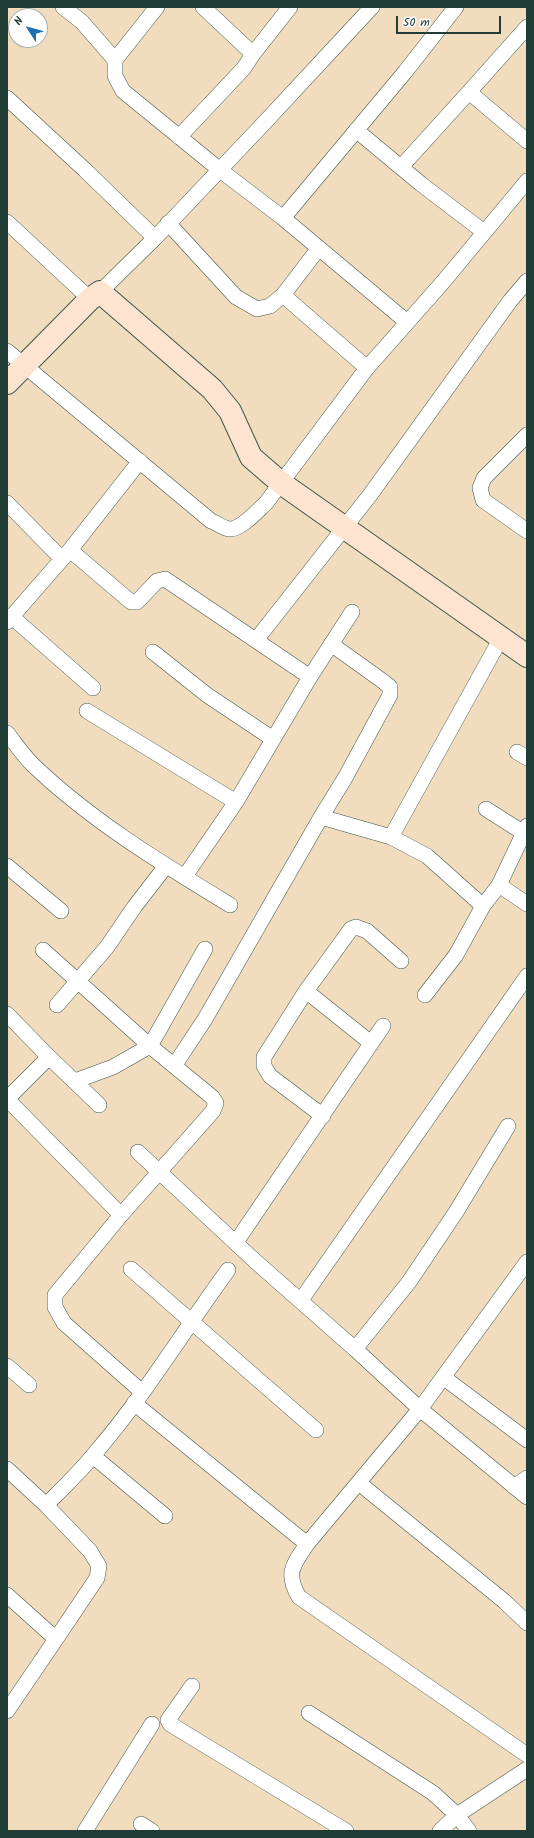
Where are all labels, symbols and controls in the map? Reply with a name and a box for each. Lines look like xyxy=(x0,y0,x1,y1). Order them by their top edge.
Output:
north arrow xyxy=(8,8,48,48)
scale bar xyxy=(398,8,503,34)
text: N xyxy=(10,13,28,30)
text: 50 m xyxy=(403,13,430,32)

